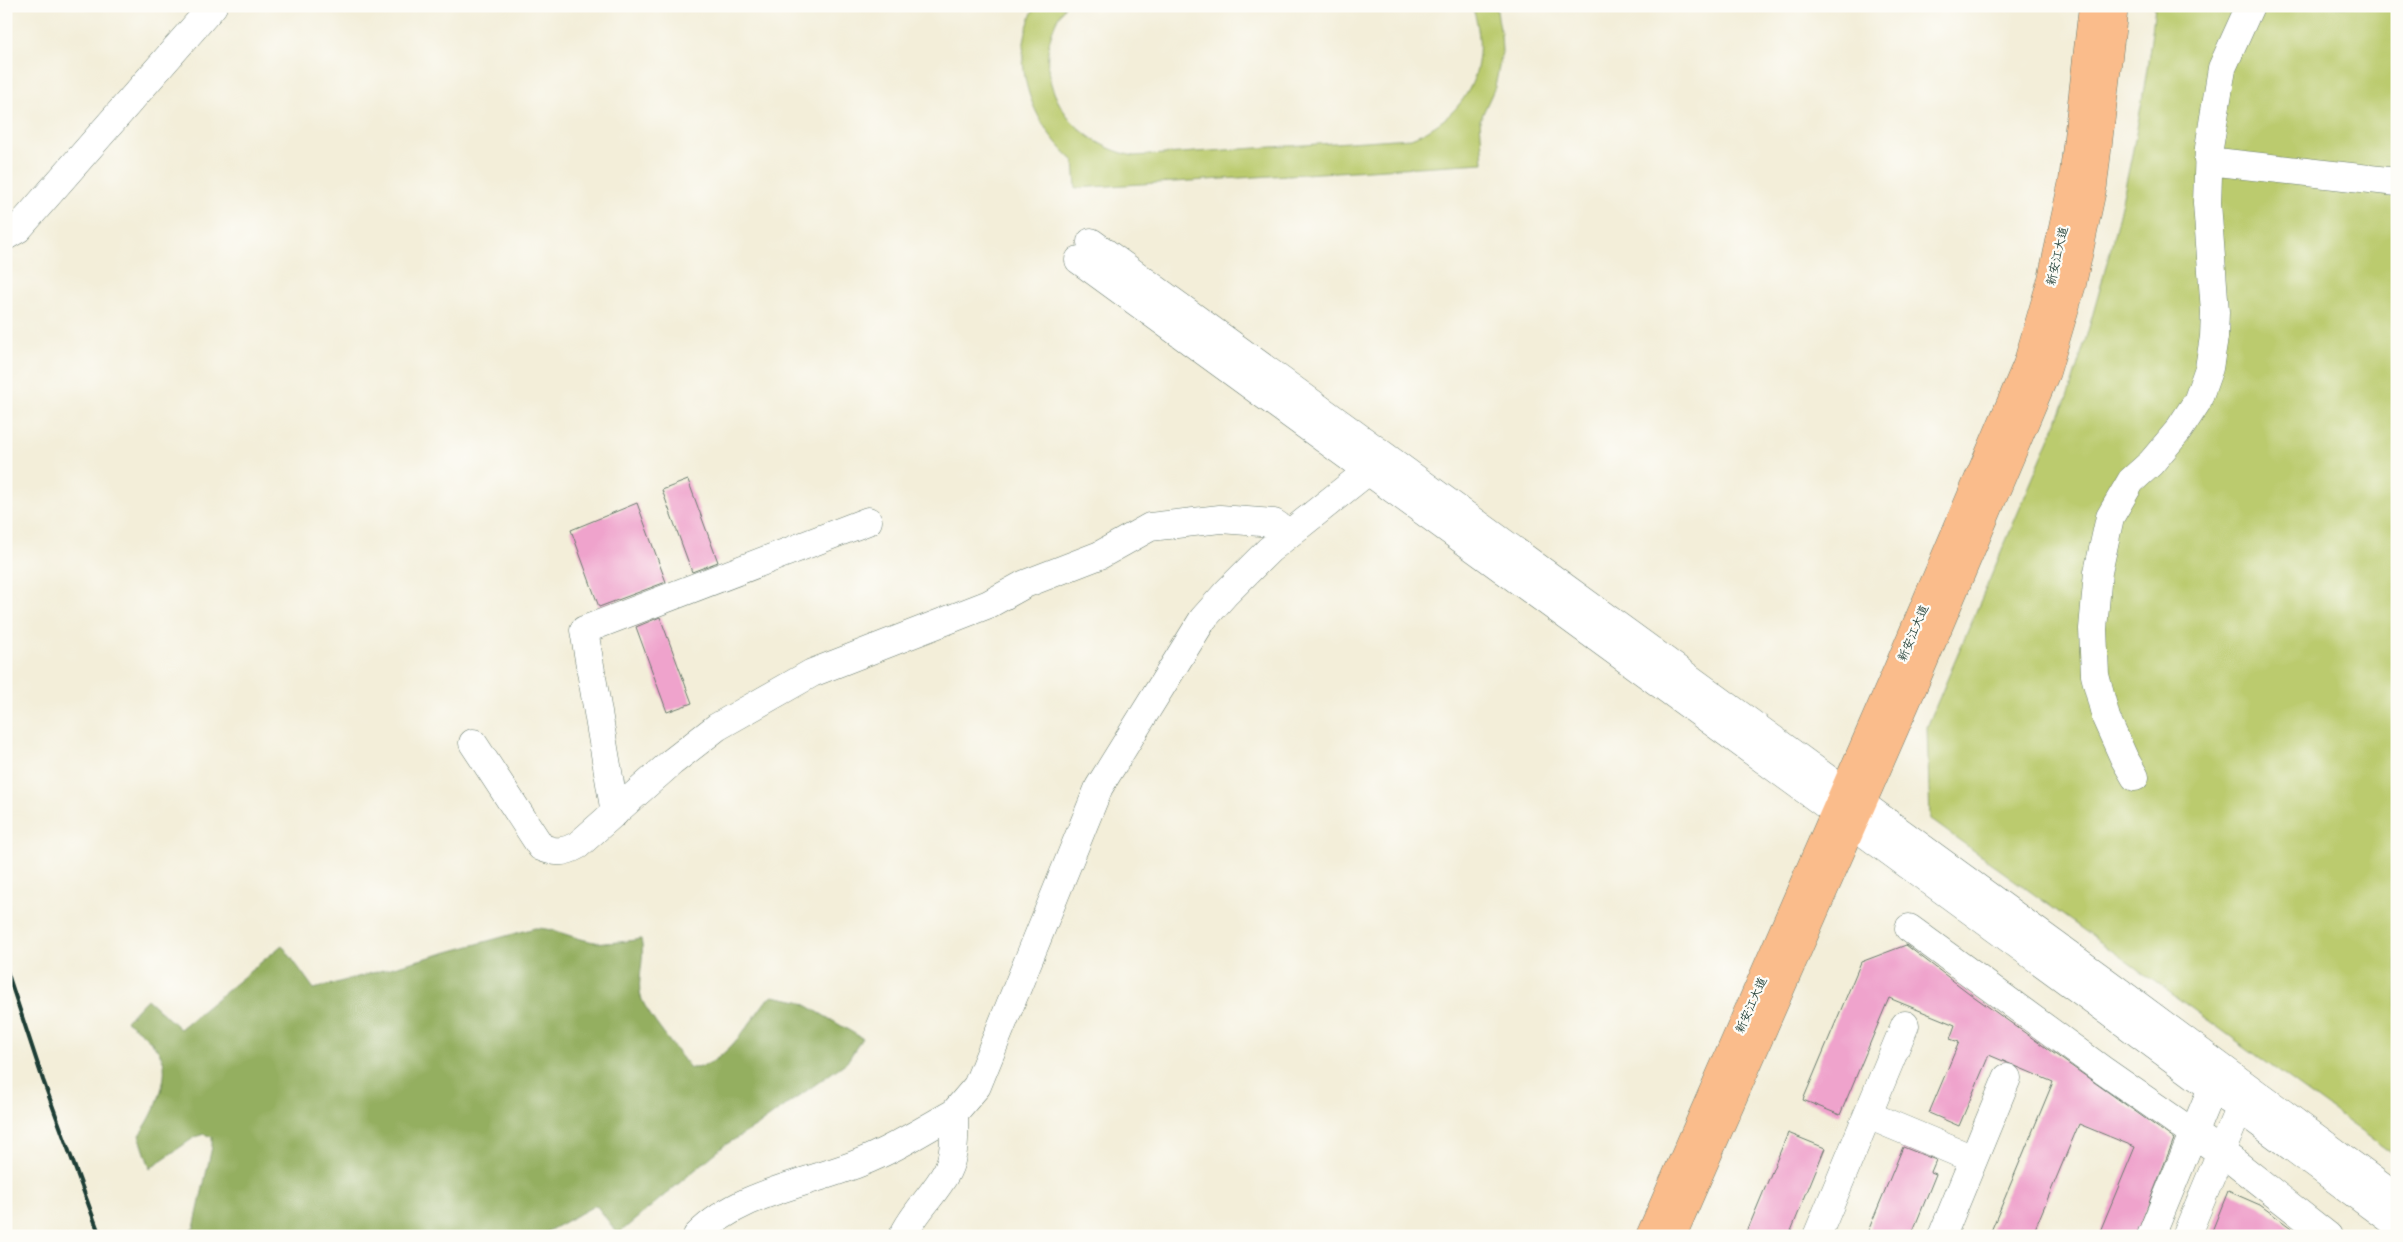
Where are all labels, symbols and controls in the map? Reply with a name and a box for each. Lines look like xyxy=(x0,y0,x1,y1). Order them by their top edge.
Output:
street label: 新安江大道 xyxy=(2042,225,2071,287)
street label: 新安江大道 xyxy=(1894,602,1931,663)
street label: 新安江大道 xyxy=(1731,974,1770,1035)

